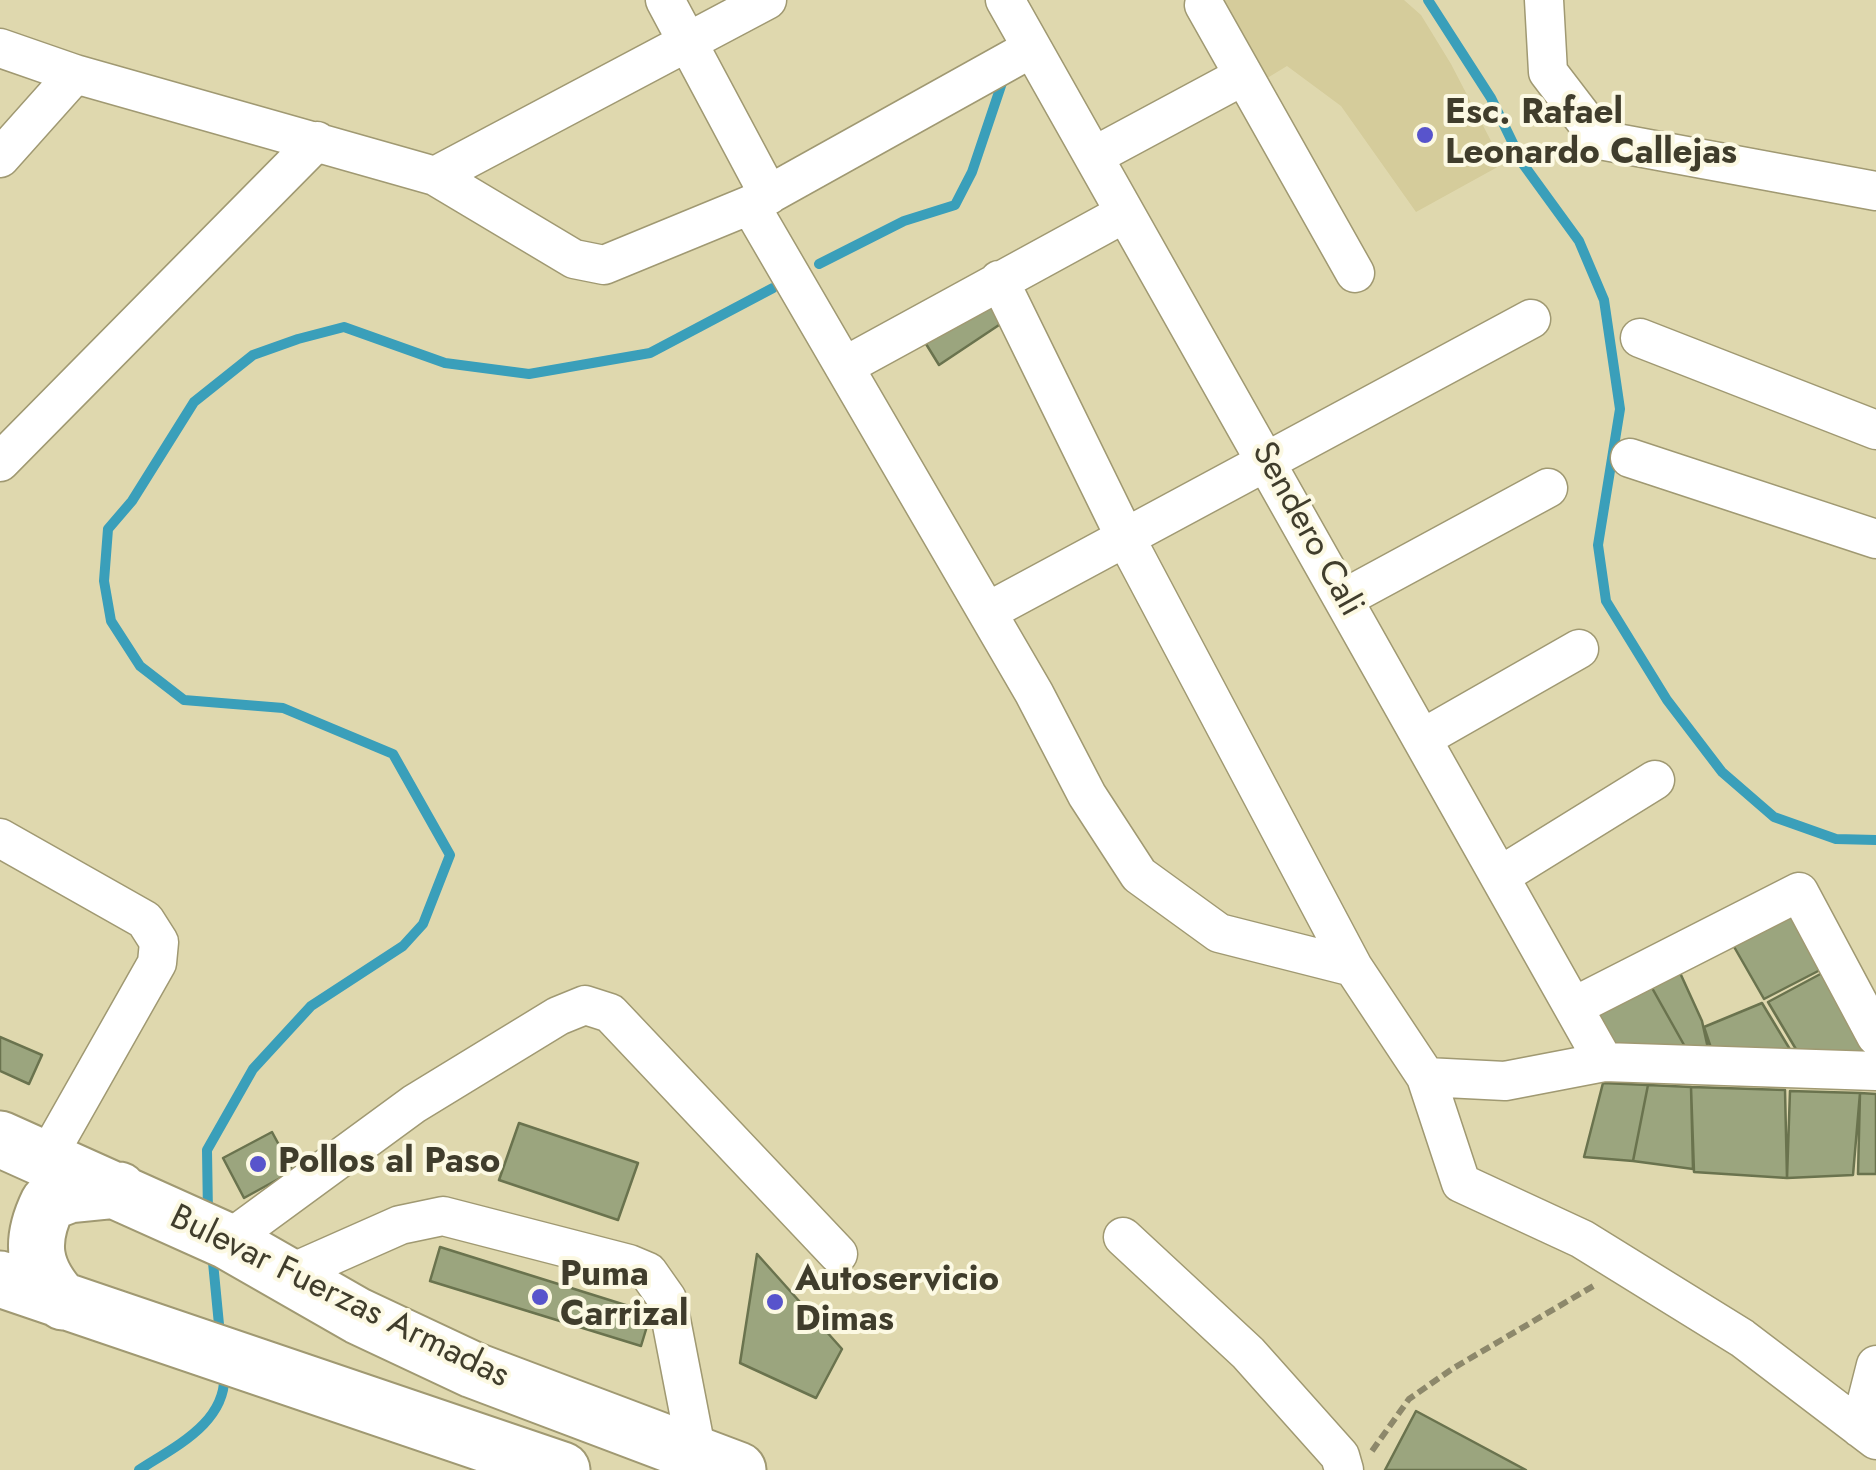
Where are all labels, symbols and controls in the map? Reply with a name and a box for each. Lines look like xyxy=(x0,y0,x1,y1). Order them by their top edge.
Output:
place label: Esc. Rafael Leonardo Callejas xyxy=(1445,94,1737,176)
marker: Esc. Rafael Leonardo Callejas xyxy=(1414,124,1436,146)
street label: Sendero Cali xyxy=(1241,436,1371,624)
place label: Pollos al Paso xyxy=(278,1143,500,1185)
marker: Pollos al Paso xyxy=(247,1153,269,1175)
street label: Bulevar Fuerzas Armadas xyxy=(163,1198,515,1398)
place label: Puma Carrizal xyxy=(560,1256,688,1338)
place label: Autoservicio Dimas xyxy=(795,1261,999,1343)
marker: Puma Carrizal xyxy=(529,1286,551,1308)
marker: Autoservicio Dimas xyxy=(764,1291,786,1313)

